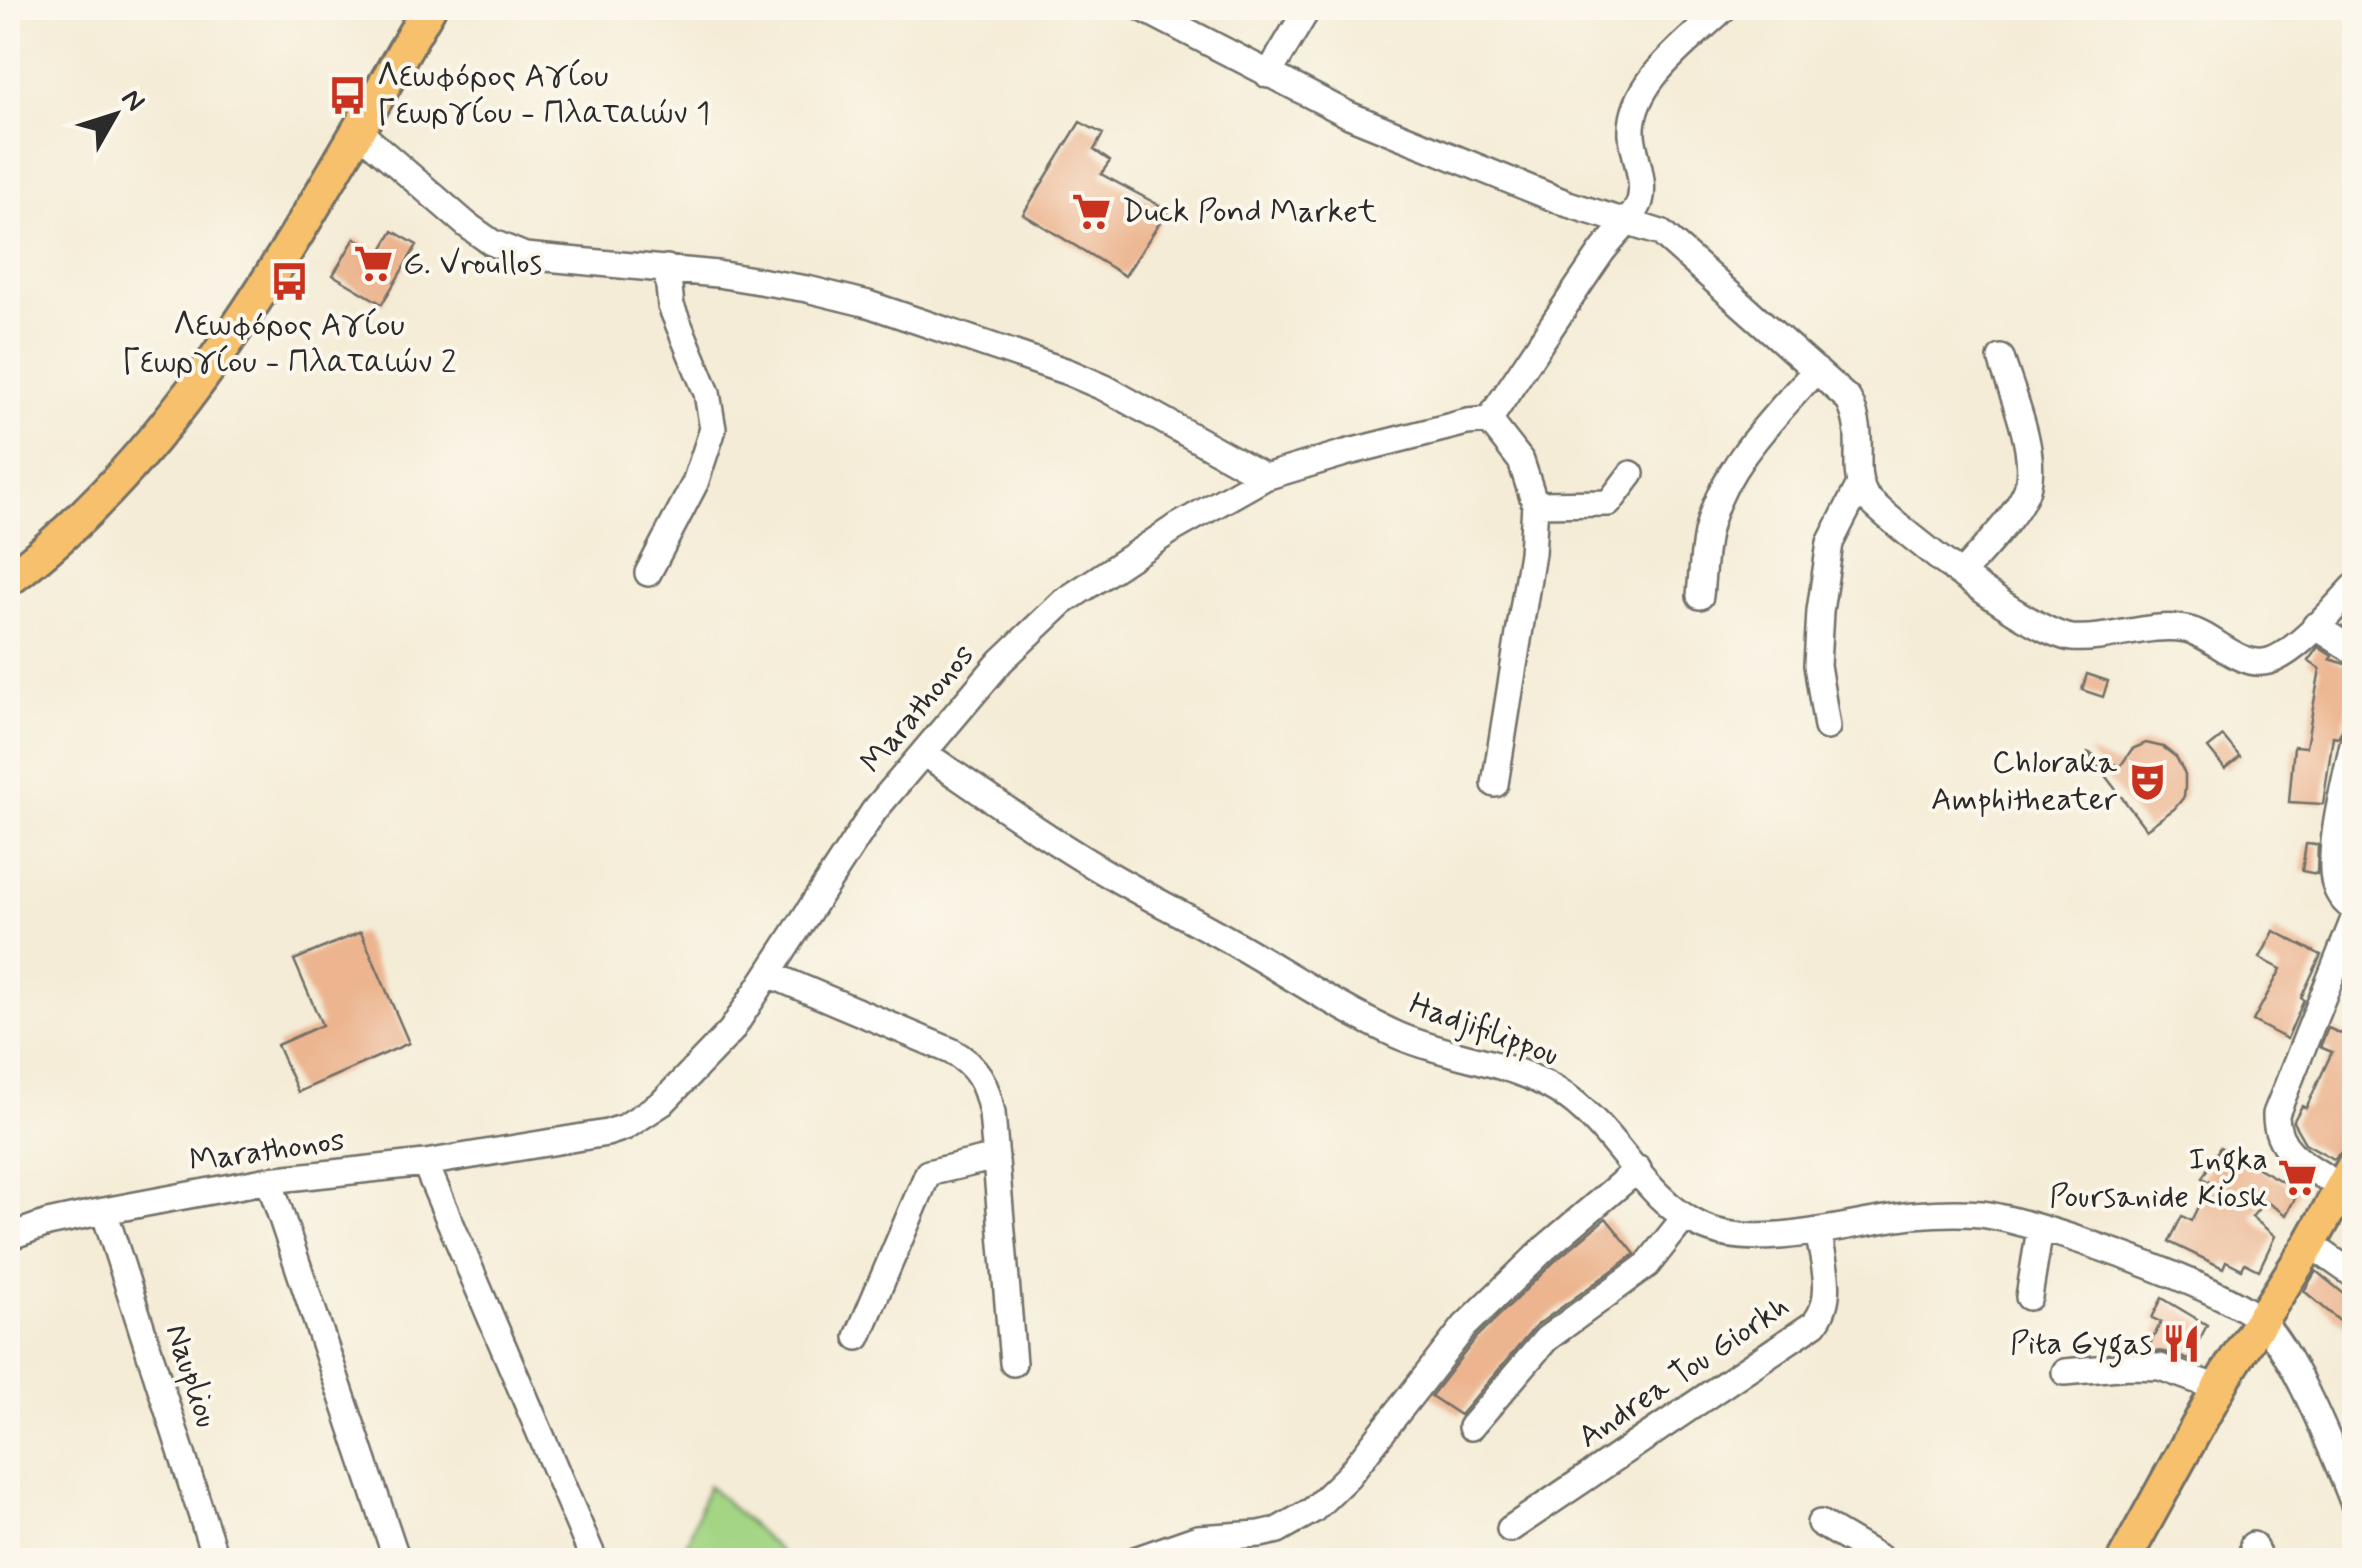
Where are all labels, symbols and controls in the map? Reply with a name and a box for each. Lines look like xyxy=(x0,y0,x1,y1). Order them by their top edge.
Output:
place label: Λεωφόρος Αγίου Γεωργίου - Πλαταιών 1 xyxy=(377,56,710,135)
north arrow xyxy=(65,65,165,165)
bus stop icon: Λεωφόρος Αγίου Γεωργίου - Πλαταιών 1 xyxy=(326,74,368,116)
text: N xyxy=(112,82,153,120)
supermarket icon: Duck Pond Market xyxy=(1071,191,1113,233)
place label: Duck Pond Market xyxy=(1122,191,1377,233)
supermarket icon: G. Vroullos xyxy=(352,243,394,285)
place label: G. Vroullos xyxy=(403,243,542,285)
bus stop icon: Λεωφόρος Αγίου Γεωργίου - Πλαταιών 2 xyxy=(268,260,310,302)
place label: Λεωφόρος Αγίου Γεωργίου - Πλαταιών 2 xyxy=(122,305,456,384)
street label: Marathonos xyxy=(852,636,984,782)
place label: Chloraka Amphitheater xyxy=(1931,742,2118,821)
theatre icon: Chloraka Amphitheater xyxy=(2126,760,2168,802)
street label: Hadjifilippou xyxy=(1403,984,1565,1076)
street label: Marathonos xyxy=(187,1119,347,1183)
place label: Ingka Poursanide Kiosk xyxy=(2049,1139,2268,1218)
supermarket icon: Ingka Poursanide Kiosk xyxy=(2277,1157,2319,1199)
street label: Andrea Tou Giorkh xyxy=(1570,1286,1798,1458)
street label: Naupliou xyxy=(155,1319,227,1433)
place label: Pita Gygas xyxy=(2010,1323,2152,1368)
restaurant icon: Pita Gygas xyxy=(2161,1323,2203,1365)

